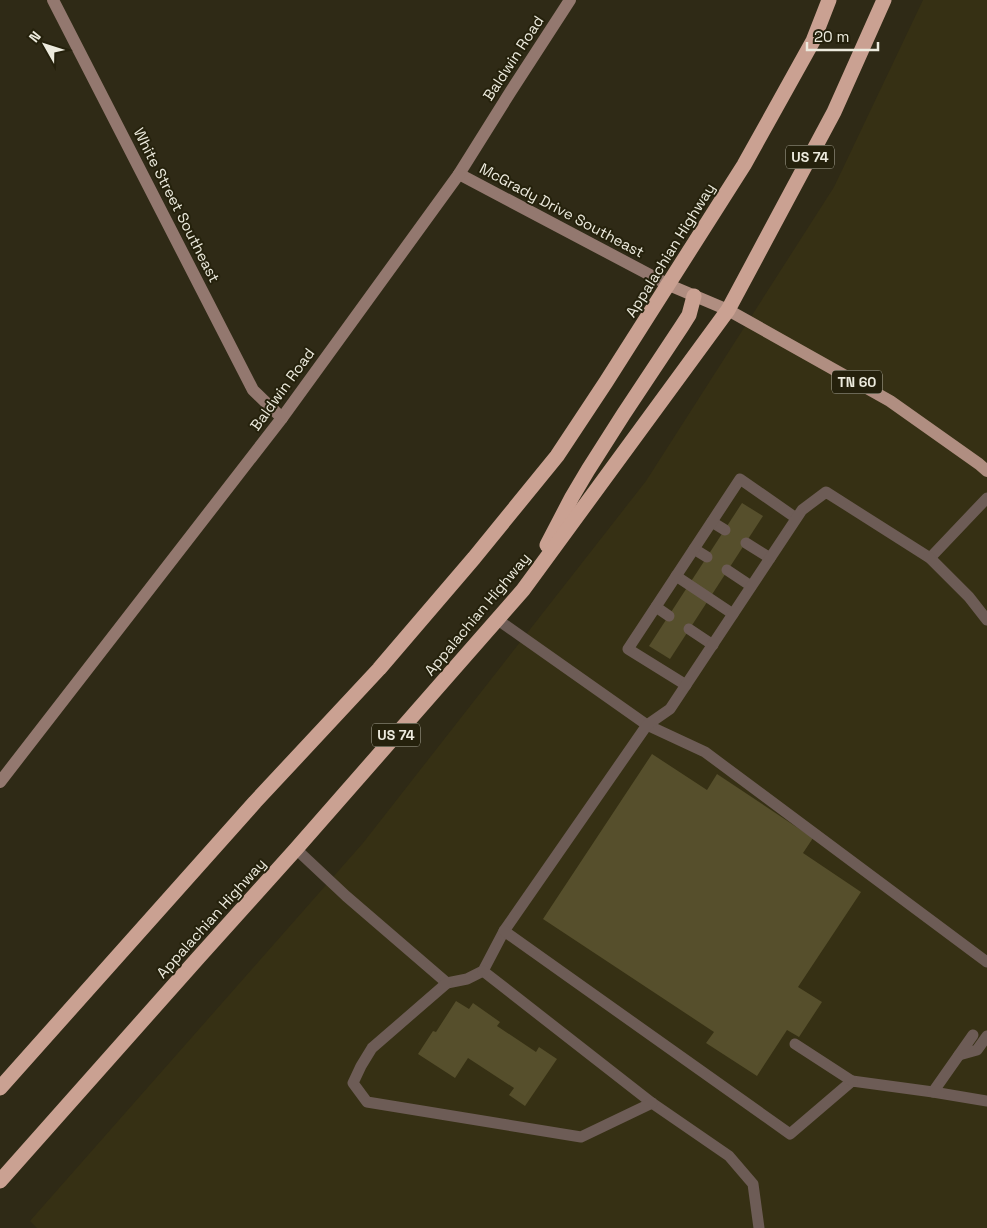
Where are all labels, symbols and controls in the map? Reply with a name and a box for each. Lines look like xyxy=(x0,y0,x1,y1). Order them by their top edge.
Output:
street label: Baldwin Road xyxy=(478,12,548,104)
north arrow xyxy=(20,20,70,70)
scale bar xyxy=(807,20,878,52)
text: 20 m xyxy=(814,27,849,46)
text: N xyxy=(25,28,45,46)
street label: White Street Southeast xyxy=(130,125,224,286)
road number: US 74 xyxy=(786,146,834,168)
street label: McGrady Drive Southeast xyxy=(476,158,648,262)
street label: Appalachian Highway xyxy=(621,179,719,321)
street label: Baldwin Road xyxy=(246,344,318,434)
road number: TN 60 xyxy=(832,371,882,394)
street label: Appalachian Highway xyxy=(420,549,534,679)
road number: US 74 xyxy=(372,724,420,746)
street label: Appalachian Highway xyxy=(152,854,270,982)

